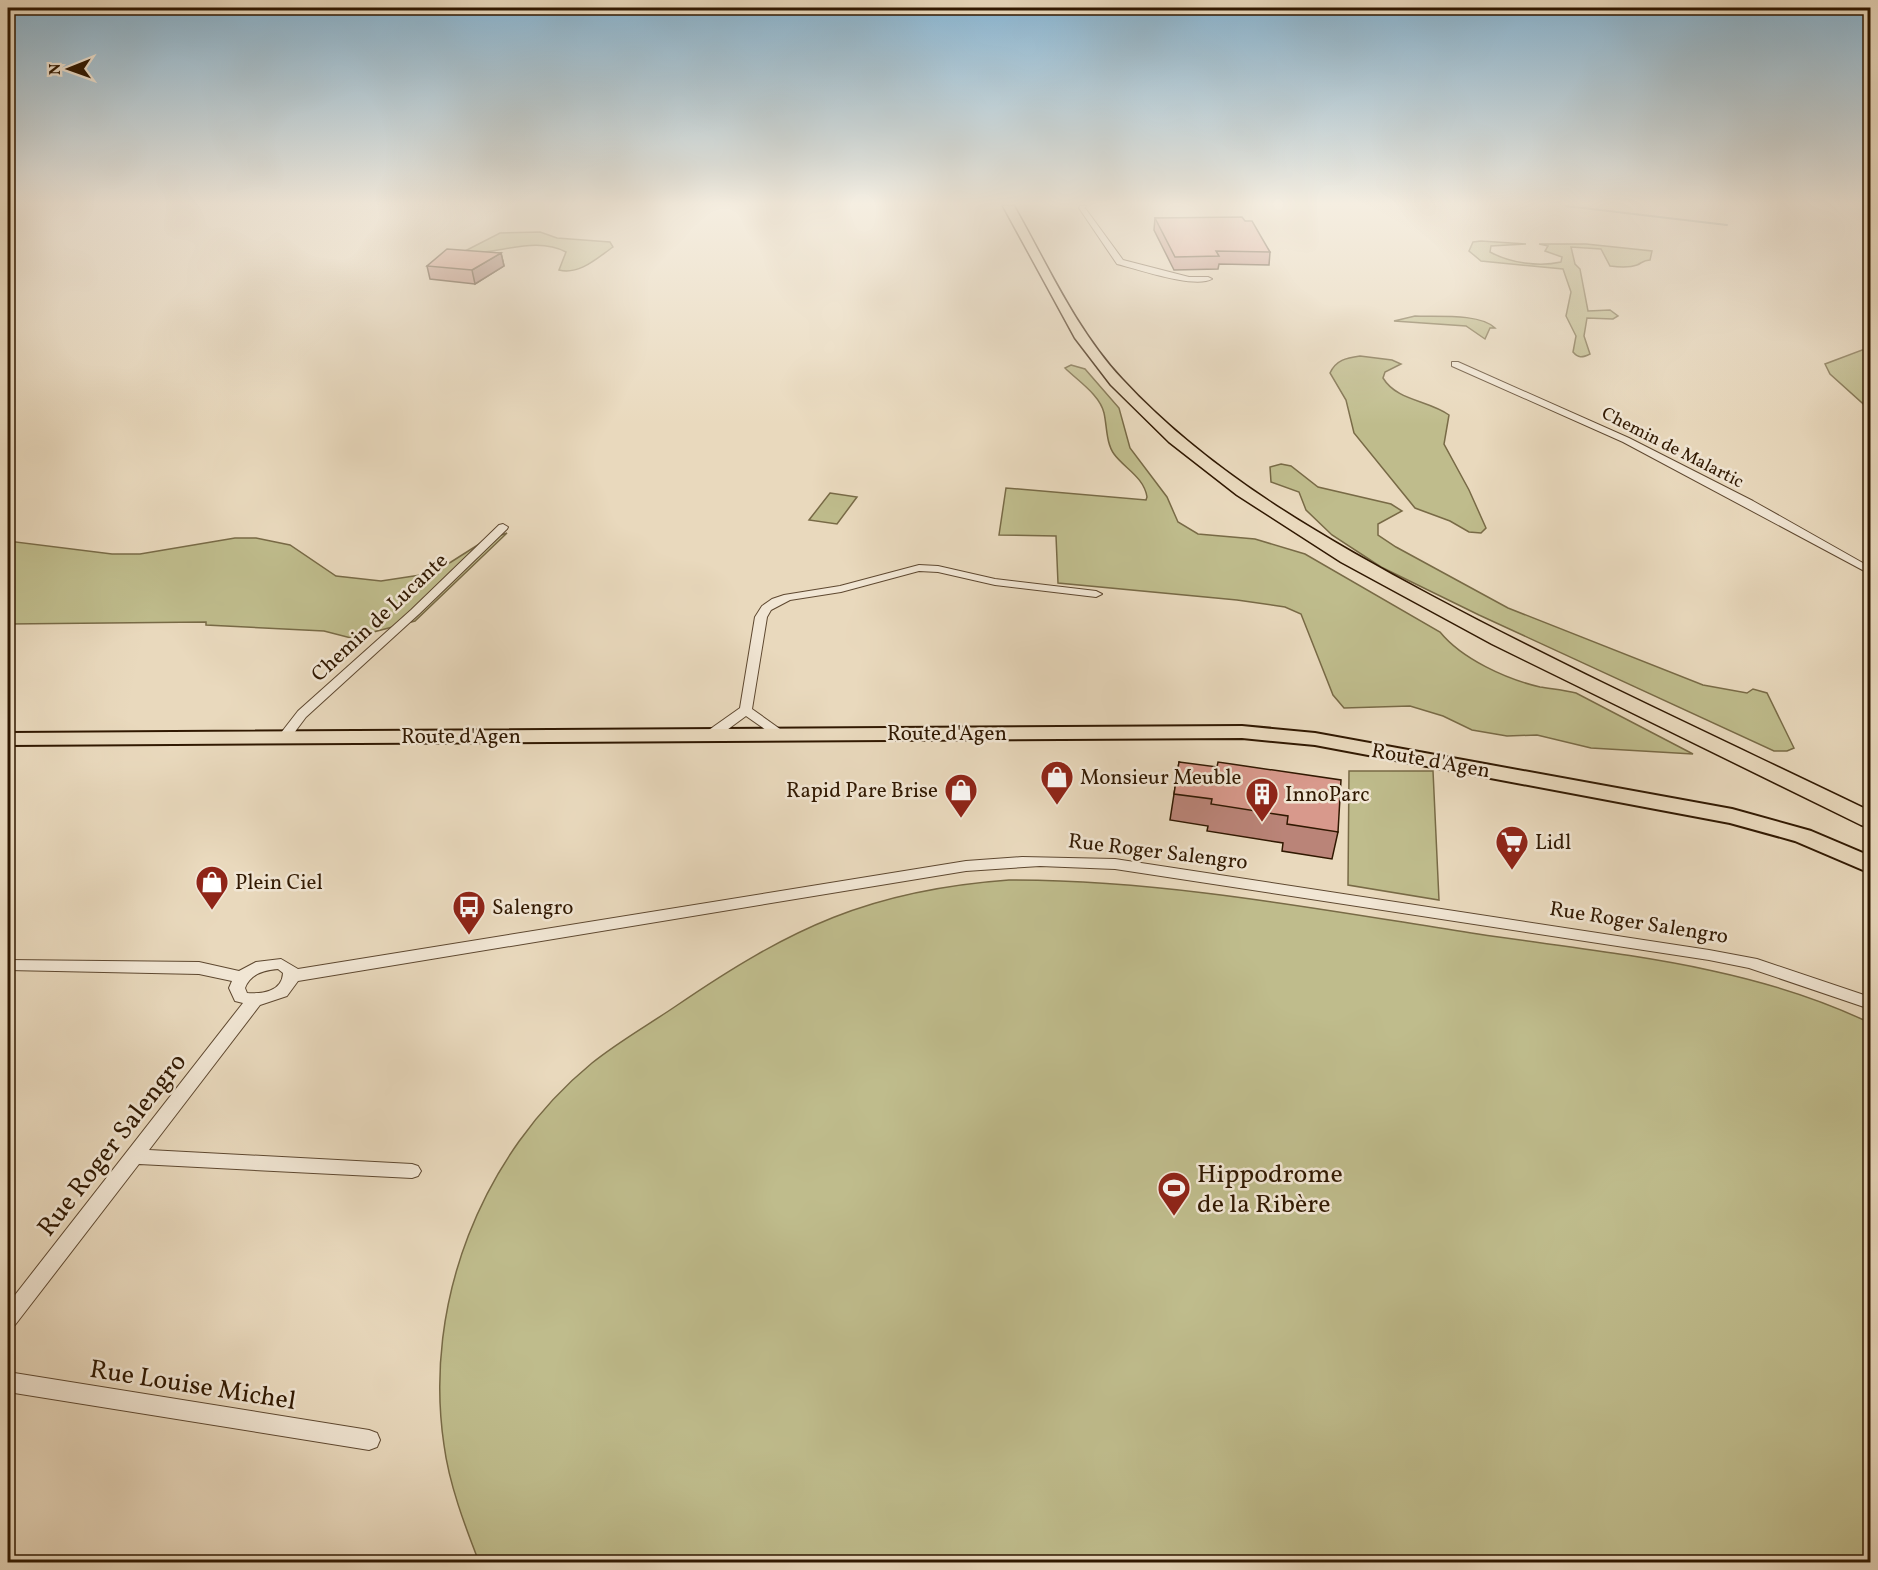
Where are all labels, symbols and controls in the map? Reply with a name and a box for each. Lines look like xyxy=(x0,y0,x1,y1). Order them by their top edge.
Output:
north arrow xyxy=(39,39,99,99)
text: N xyxy=(45,63,67,75)
street label: Chemin de Malartic xyxy=(1597,402,1748,495)
street label: Chemin de Lucante xyxy=(305,547,455,689)
street label: Route d'Agen xyxy=(887,720,1007,749)
street label: Route d'Agen xyxy=(401,723,521,752)
street label: Route d'Agen xyxy=(1369,737,1492,786)
shop icon: Monsieur Meuble xyxy=(1039,759,1075,806)
place label: Monsieur Meuble xyxy=(1080,764,1241,793)
shop icon: Rapid Pare Brise xyxy=(943,772,979,819)
building icon: InnoParc xyxy=(1244,776,1280,823)
place label: Rapid Pare Brise xyxy=(786,777,938,806)
place label: InnoParc xyxy=(1285,781,1370,810)
supermarket icon: Lidl xyxy=(1494,824,1530,871)
street label: Rue Roger Salengro xyxy=(1066,827,1249,878)
place label: Lidl xyxy=(1535,829,1571,858)
shop icon: Plein Ciel xyxy=(194,864,230,911)
place label: Plein Ciel xyxy=(235,869,323,898)
bus stop icon: Salengro xyxy=(451,889,487,936)
place label: Salengro xyxy=(492,894,574,923)
street label: Rue Roger Salengro xyxy=(1547,895,1730,952)
street label: Rue Roger Salengro xyxy=(30,1046,196,1244)
place label: Hippodrome de la Ribère xyxy=(1197,1157,1343,1223)
sports icon: Hippodrome de la Ribère xyxy=(1156,1170,1192,1217)
street label: Rue Louise Michel xyxy=(87,1352,298,1420)

